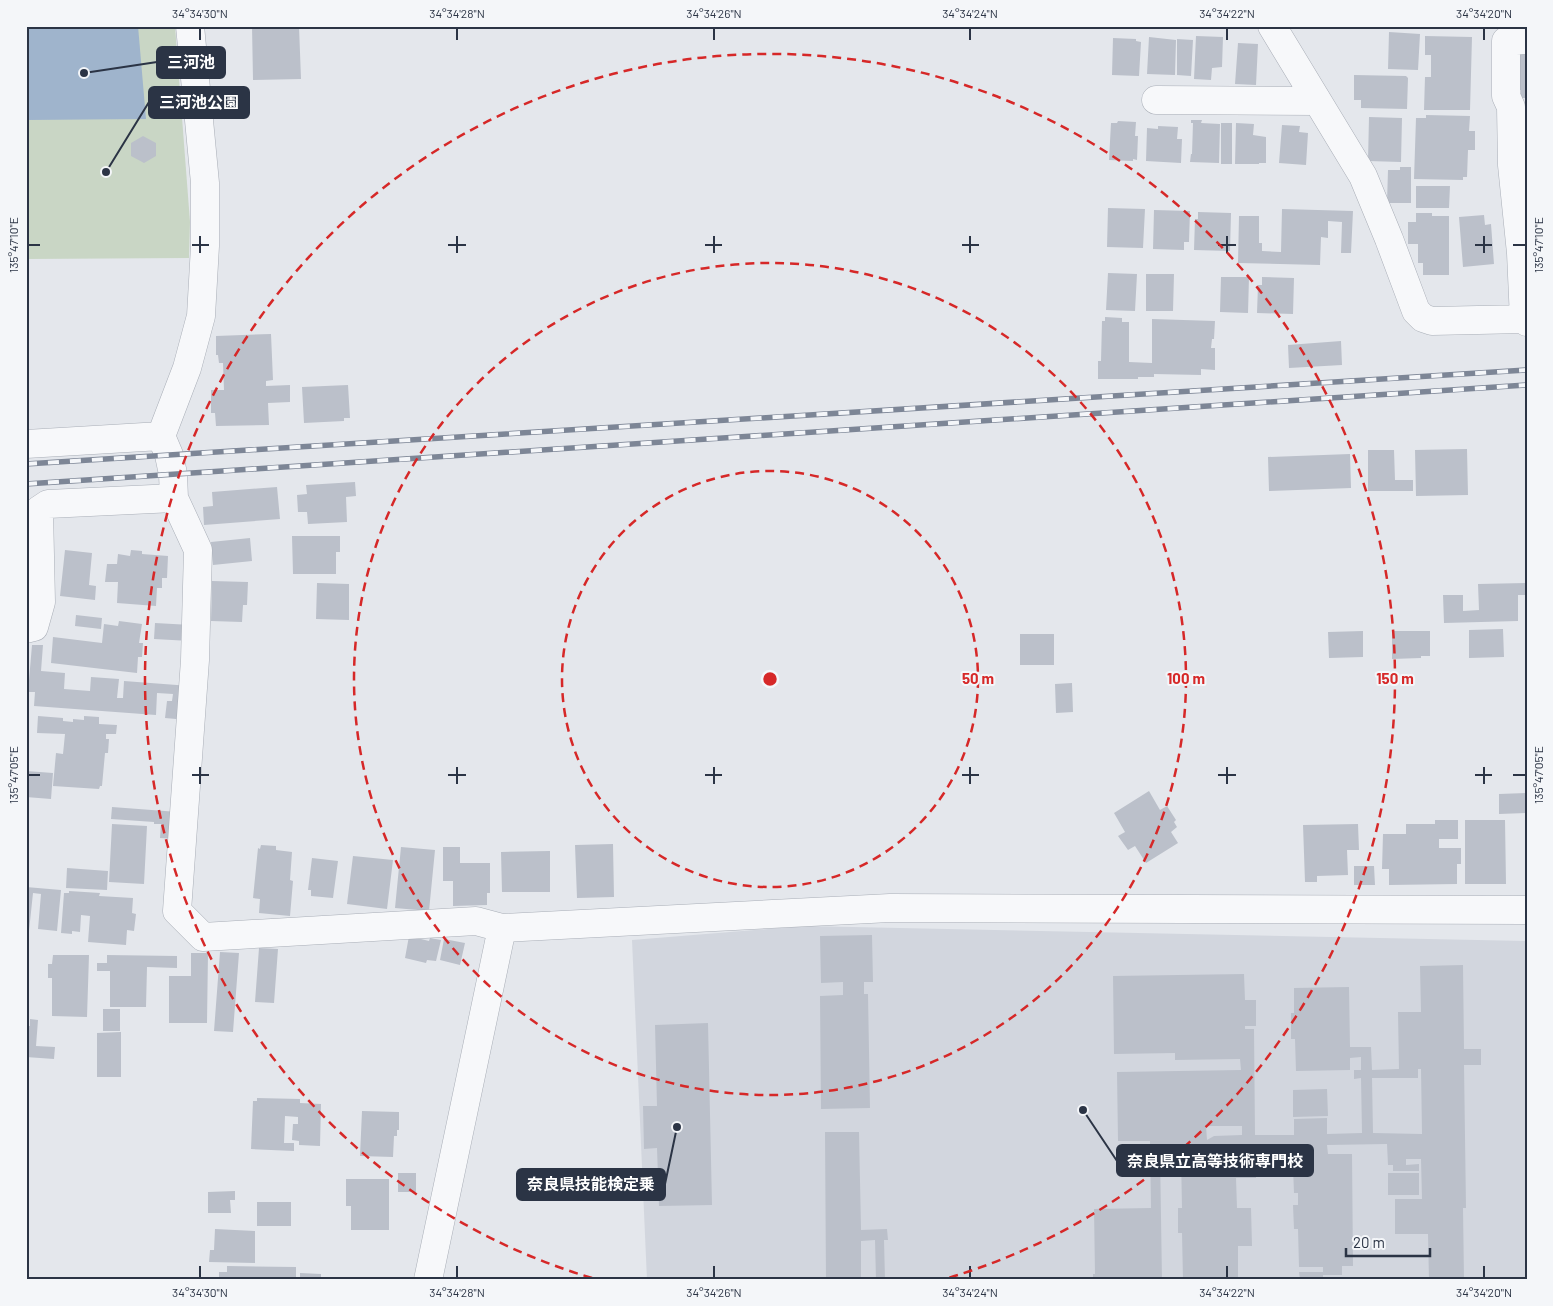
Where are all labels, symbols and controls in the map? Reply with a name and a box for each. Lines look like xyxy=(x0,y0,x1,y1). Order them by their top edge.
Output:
text: 34°34'30"N xyxy=(172,6,228,20)
text: 34°34'28"N xyxy=(429,6,485,20)
text: 34°34'26"N xyxy=(686,6,742,20)
text: 34°34'24"N xyxy=(942,6,998,20)
text: 34°34'22"N xyxy=(1199,6,1255,20)
text: 34°34'20"N xyxy=(1456,6,1512,20)
callout: 三河池 xyxy=(157,47,225,78)
text: 三河池 xyxy=(167,52,215,71)
callout: 三河池公園 xyxy=(149,87,249,118)
text: 三河池公園 xyxy=(159,92,239,111)
text: 135°47'10"E xyxy=(6,217,20,273)
text: 135°47'10"E xyxy=(1531,217,1545,273)
text: 50 m xyxy=(962,669,994,687)
text: 100 m xyxy=(1167,669,1205,687)
text: 150 m xyxy=(1376,669,1414,687)
centre of rings xyxy=(761,670,779,688)
text: 135°47'05"E xyxy=(6,746,20,804)
text: 135°47'05"E xyxy=(1531,746,1545,804)
callout: 奈良県立高等技術専門校 xyxy=(1117,1145,1313,1176)
text: 奈良県立高等技術専門校 xyxy=(1127,1151,1303,1170)
callout: 奈良県技能検定乗 xyxy=(517,1169,665,1200)
text: 奈良県技能検定乗 xyxy=(527,1174,655,1193)
scale bar xyxy=(1346,1226,1429,1258)
text: 20 m xyxy=(1353,1233,1385,1251)
text: 34°34'30"N xyxy=(172,1285,228,1299)
text: 34°34'28"N xyxy=(429,1285,485,1299)
text: 34°34'26"N xyxy=(686,1285,742,1299)
text: 34°34'24"N xyxy=(942,1285,998,1299)
text: 34°34'22"N xyxy=(1199,1285,1255,1299)
text: 34°34'20"N xyxy=(1456,1285,1512,1299)

